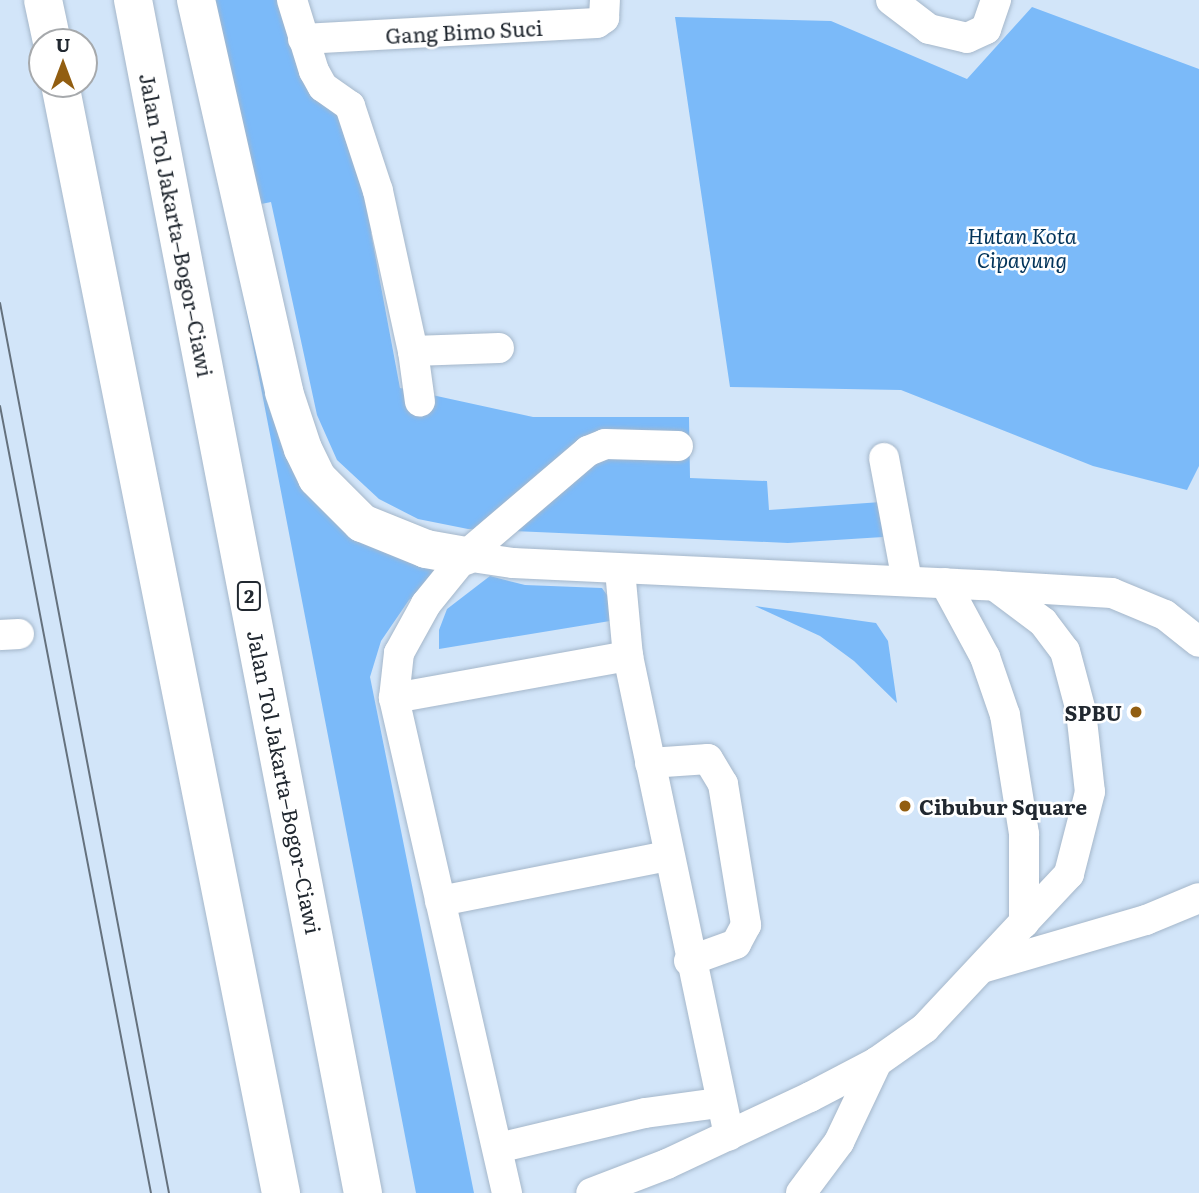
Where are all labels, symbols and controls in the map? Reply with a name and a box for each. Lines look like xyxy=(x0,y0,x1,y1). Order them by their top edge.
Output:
street label: Gang Bimo Suci xyxy=(385,14,543,48)
north arrow xyxy=(28,28,98,98)
text: U xyxy=(56,30,70,58)
street label: Jalan Tol Jakarta–Bogor–Ciawi xyxy=(135,71,219,379)
park label: Hutan Kota Cipayung xyxy=(967,222,1077,272)
road number: 2 xyxy=(237,580,261,611)
street label: Jalan Tol Jakarta–Bogor–Ciawi xyxy=(243,628,327,936)
place label: SPBU xyxy=(1065,699,1122,725)
marker: SPBU xyxy=(1128,704,1144,720)
place label: Cibubur Square xyxy=(919,793,1087,819)
marker: Cibubur Square xyxy=(897,798,913,814)

